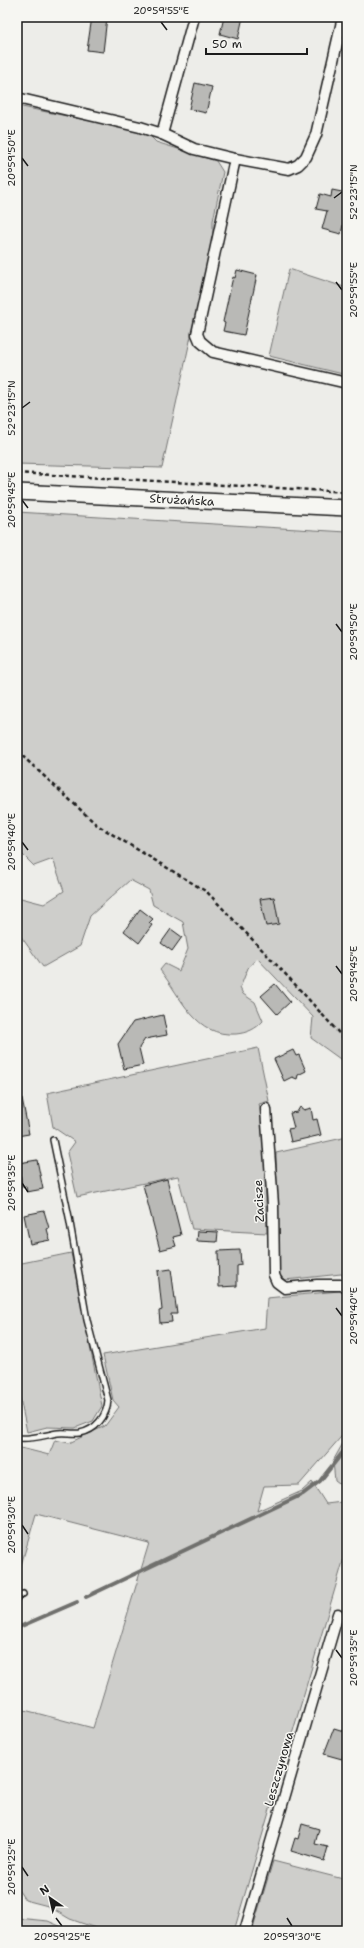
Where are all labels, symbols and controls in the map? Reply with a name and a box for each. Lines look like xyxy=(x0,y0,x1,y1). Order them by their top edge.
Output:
text: 20°59'55"E xyxy=(133,4,189,17)
scale bar xyxy=(206,30,307,56)
text: 50 m xyxy=(212,36,242,52)
text: 20°59'50"E xyxy=(5,129,18,187)
text: 52°23'15"N xyxy=(347,164,360,220)
text: 20°59'55"E xyxy=(347,262,360,318)
text: 52°23'15"N xyxy=(5,380,18,436)
text: 20°59'45"E xyxy=(5,472,18,528)
street label: Strużańska xyxy=(149,490,215,510)
text: 20°59'50"E xyxy=(347,603,360,661)
text: 20°59'40"E xyxy=(5,813,18,871)
text: 20°59'45"E xyxy=(347,946,360,1002)
text: 20°59'35"E xyxy=(5,1155,18,1211)
street label: Zacisze xyxy=(250,1179,268,1223)
text: 20°59'40"E xyxy=(347,1287,360,1345)
text: 20°59'30"E xyxy=(5,1496,18,1554)
text: 20°59'35"E xyxy=(347,1630,360,1686)
street label: Leszczynowa xyxy=(261,1729,297,1808)
text: 20°59'25"E xyxy=(5,1839,18,1895)
north arrow xyxy=(30,1878,70,1918)
text: N xyxy=(37,1881,53,1899)
text: 20°59'25"E xyxy=(34,1930,90,1943)
text: 20°59'30"E xyxy=(263,1930,321,1943)

